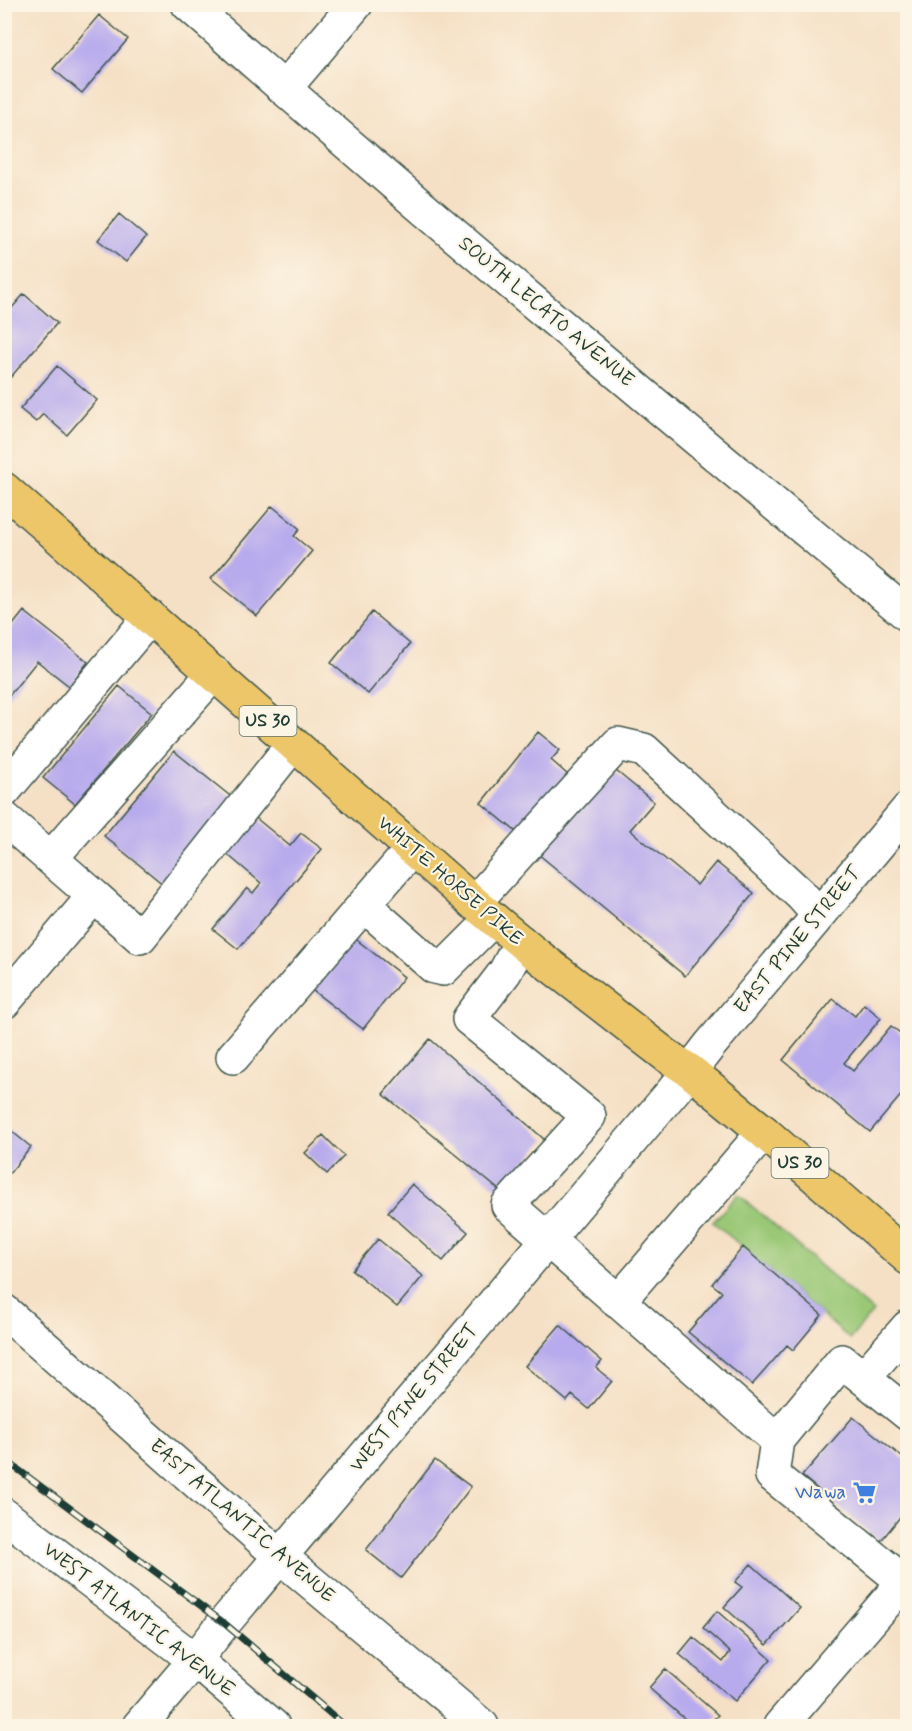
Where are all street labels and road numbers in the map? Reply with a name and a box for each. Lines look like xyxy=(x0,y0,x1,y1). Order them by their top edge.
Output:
street label: SOUTH LECATO AVENUE xyxy=(452,230,640,394)
road number: US 30 xyxy=(240,706,296,736)
street label: WHITE HORSE PIKE xyxy=(371,810,529,952)
street label: EAST PINE STREET xyxy=(728,859,869,1020)
road number: US 30 xyxy=(772,1148,828,1178)
street label: WEST PINE STREET xyxy=(344,1318,484,1478)
street label: EAST ATLANTIC AVENUE xyxy=(143,1433,341,1609)
street label: WEST ATLANTIC AVENUE xyxy=(37,1536,241,1704)

